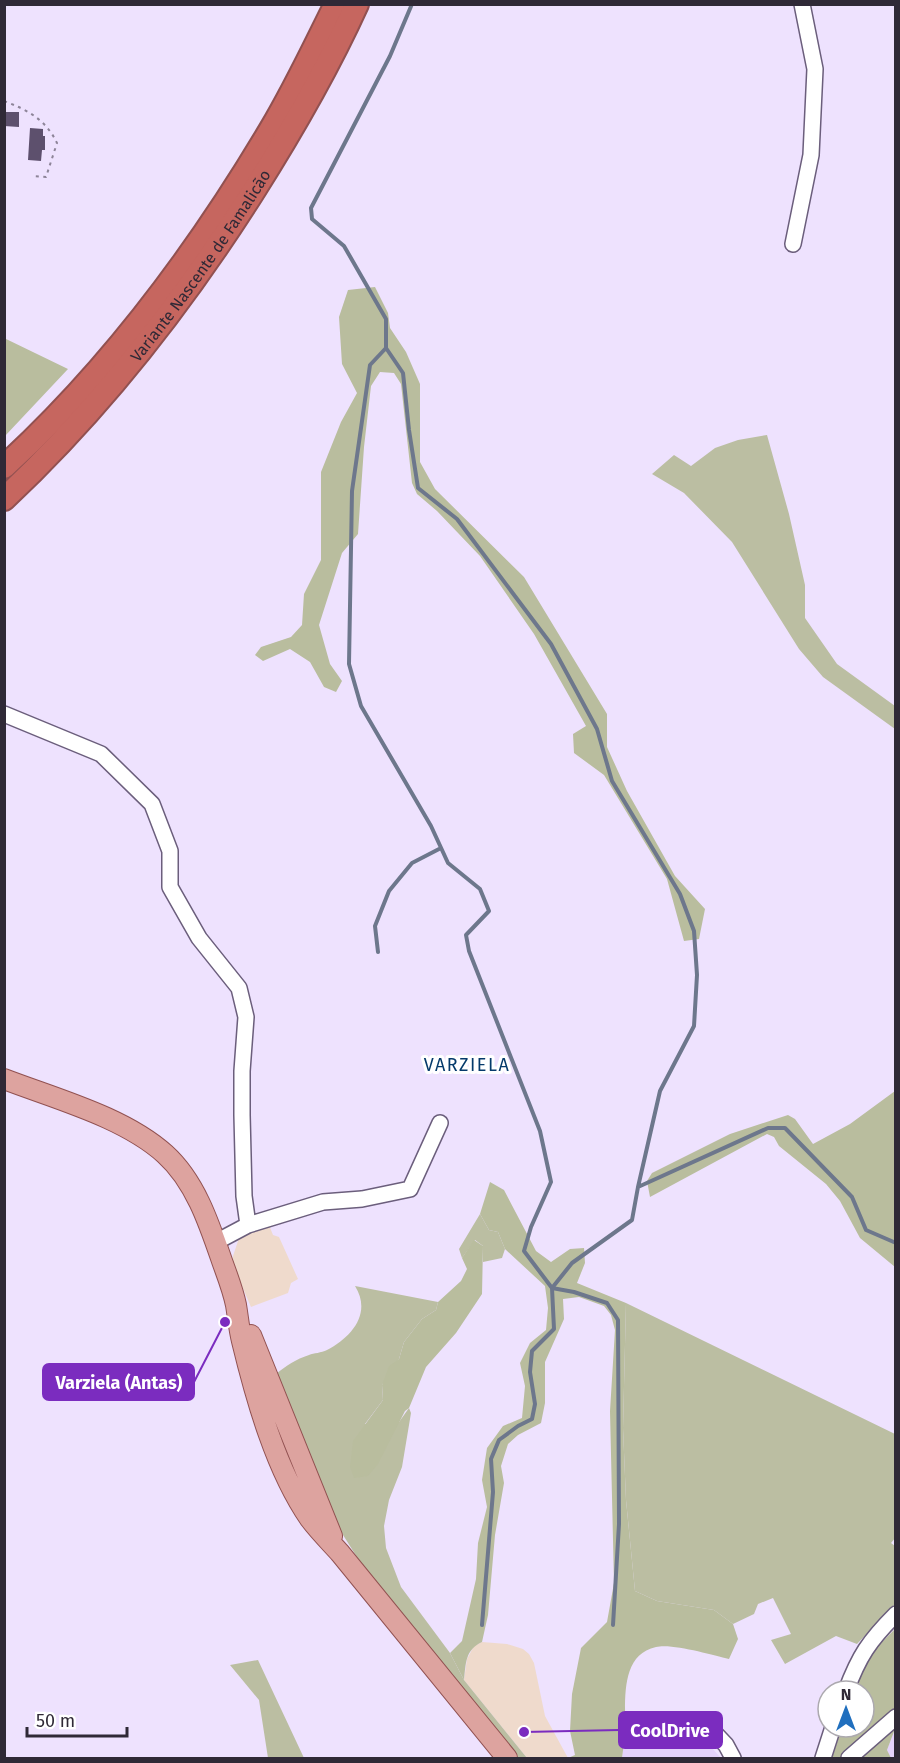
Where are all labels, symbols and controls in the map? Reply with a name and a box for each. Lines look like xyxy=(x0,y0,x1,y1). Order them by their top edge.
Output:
street label: Variante Nascente de Famalicão xyxy=(126,166,274,365)
district label: VARZIELA xyxy=(424,1054,510,1076)
callout: Varziela (Antas) xyxy=(43,1364,194,1400)
text: Varziela (Antas) xyxy=(55,1372,183,1394)
north arrow xyxy=(816,1679,876,1739)
text: N xyxy=(841,1685,851,1704)
scale bar xyxy=(27,1700,128,1738)
text: 50 m xyxy=(36,1710,75,1732)
callout: CoolDrive xyxy=(619,1712,722,1748)
text: CoolDrive xyxy=(630,1720,710,1742)

